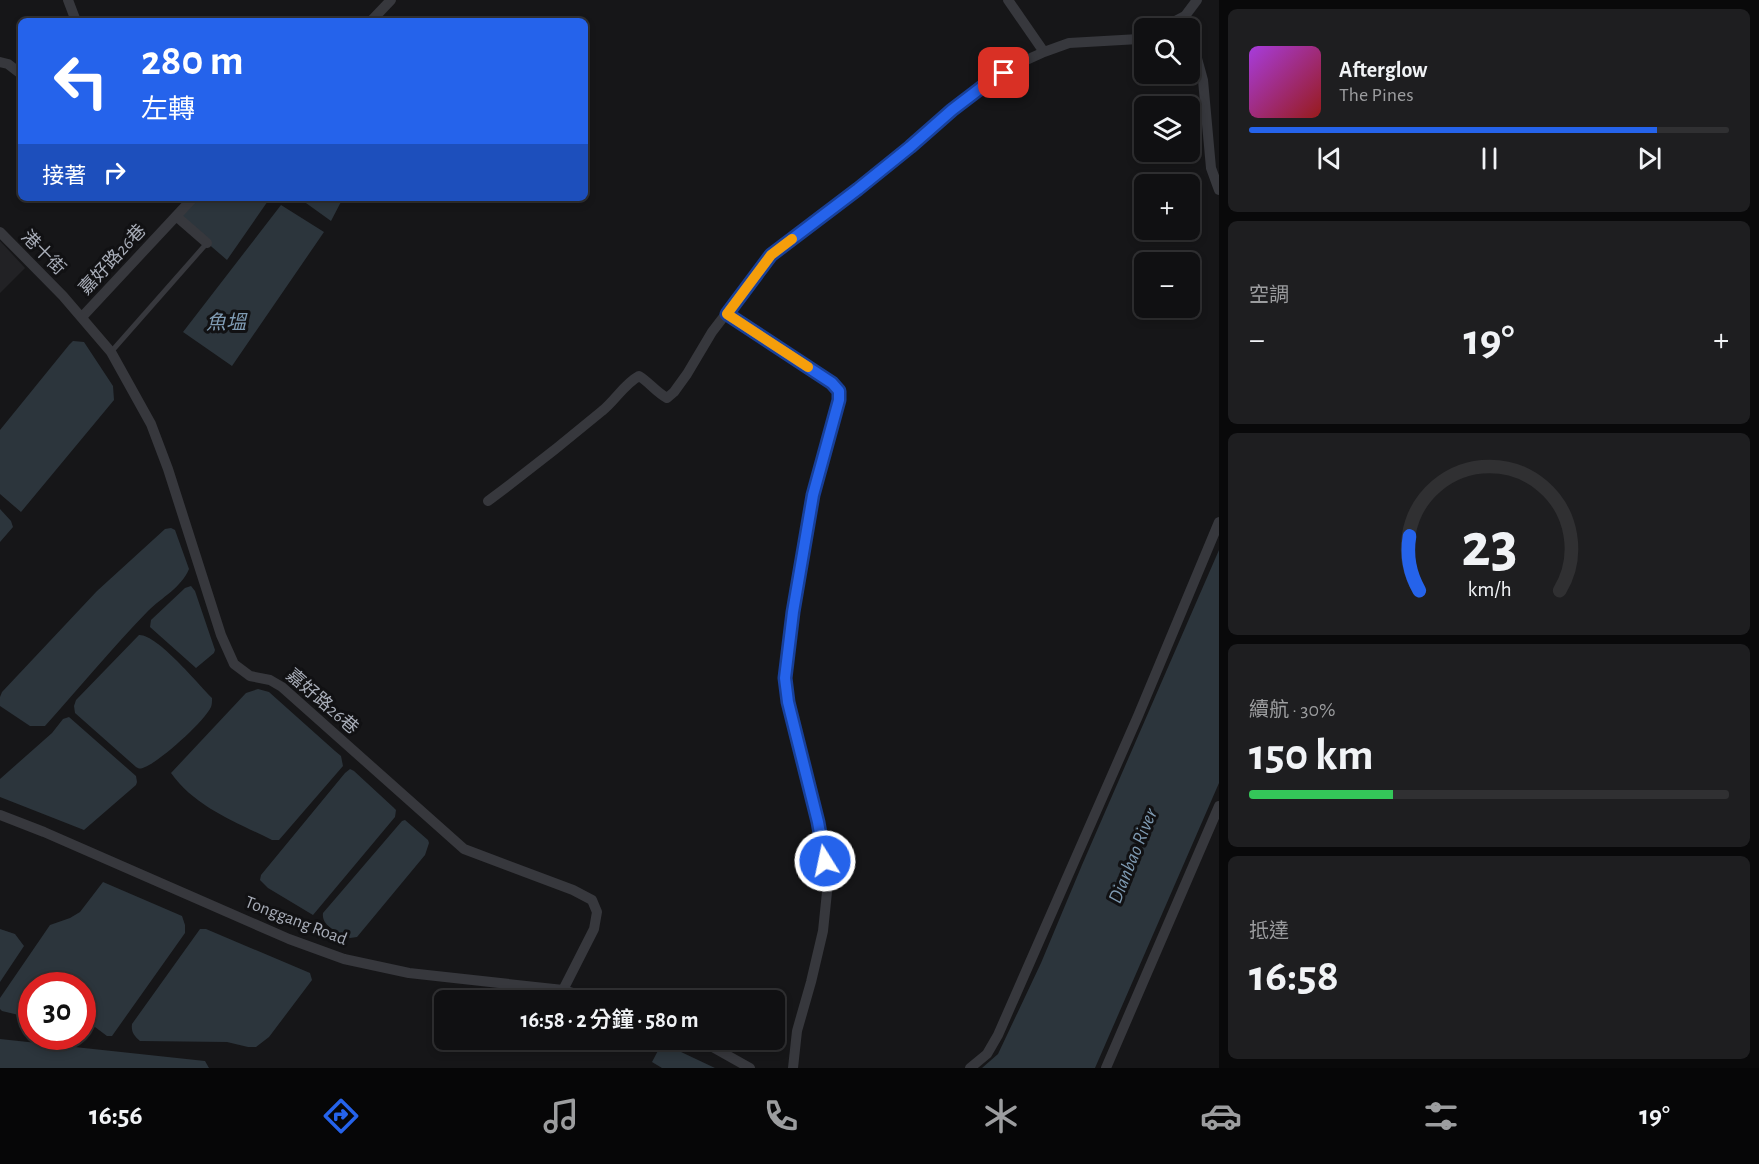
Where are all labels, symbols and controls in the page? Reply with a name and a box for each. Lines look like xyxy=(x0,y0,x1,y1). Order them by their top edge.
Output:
map controls xyxy=(1134,18,1200,318)
button: search xyxy=(1134,18,1200,84)
text: 280 m xyxy=(141,40,244,82)
icon: left xyxy=(42,42,120,120)
pin xyxy=(978,47,1029,98)
icon: arrive xyxy=(987,56,1020,89)
text: Afterglow xyxy=(1339,59,1427,81)
text: The Pines xyxy=(1339,85,1414,105)
text: 左轉 xyxy=(141,96,195,123)
button: layers xyxy=(1134,96,1200,162)
icon: previous xyxy=(1313,142,1346,175)
icon: pause xyxy=(1473,142,1506,175)
icon: next xyxy=(1633,142,1666,175)
icon: right xyxy=(98,156,131,189)
text: 接著 xyxy=(42,165,86,187)
button: + xyxy=(1134,174,1200,240)
street label: 嘉好路26巷 xyxy=(75,220,150,299)
street label: 港十街 xyxy=(18,226,70,278)
button: − xyxy=(1134,252,1200,318)
text: 空調 xyxy=(1249,285,1289,305)
water label: 魚塭 xyxy=(206,312,248,333)
text: 19° xyxy=(1463,318,1515,363)
text: − xyxy=(1249,324,1265,357)
text: + xyxy=(1713,324,1729,357)
text: 23 xyxy=(1461,515,1517,577)
text: km/h xyxy=(1467,579,1511,600)
street label: 嘉好路26巷 xyxy=(283,665,363,738)
text: 續航 · 30% xyxy=(1249,700,1335,720)
text: 150 km xyxy=(1249,733,1373,778)
water label: Dianbao River xyxy=(1105,805,1161,906)
position arrow xyxy=(793,829,857,893)
street label: Tonggang Road xyxy=(242,893,350,949)
text: 抵達 xyxy=(1249,921,1289,941)
text: 16:58 xyxy=(1249,954,1339,999)
speed limit sign: 30 xyxy=(18,972,96,1050)
text: 16:58 · 2 分鐘 · 580 m xyxy=(521,1009,698,1031)
icon: directions xyxy=(320,1095,362,1137)
icon: music xyxy=(540,1095,582,1137)
icon: phone xyxy=(760,1095,802,1137)
icon: climate xyxy=(980,1095,1022,1137)
icon: car xyxy=(1200,1095,1242,1137)
icon: filters xyxy=(1420,1095,1462,1137)
text: 16:56 xyxy=(89,1102,143,1129)
text: 19° xyxy=(1639,1102,1670,1129)

